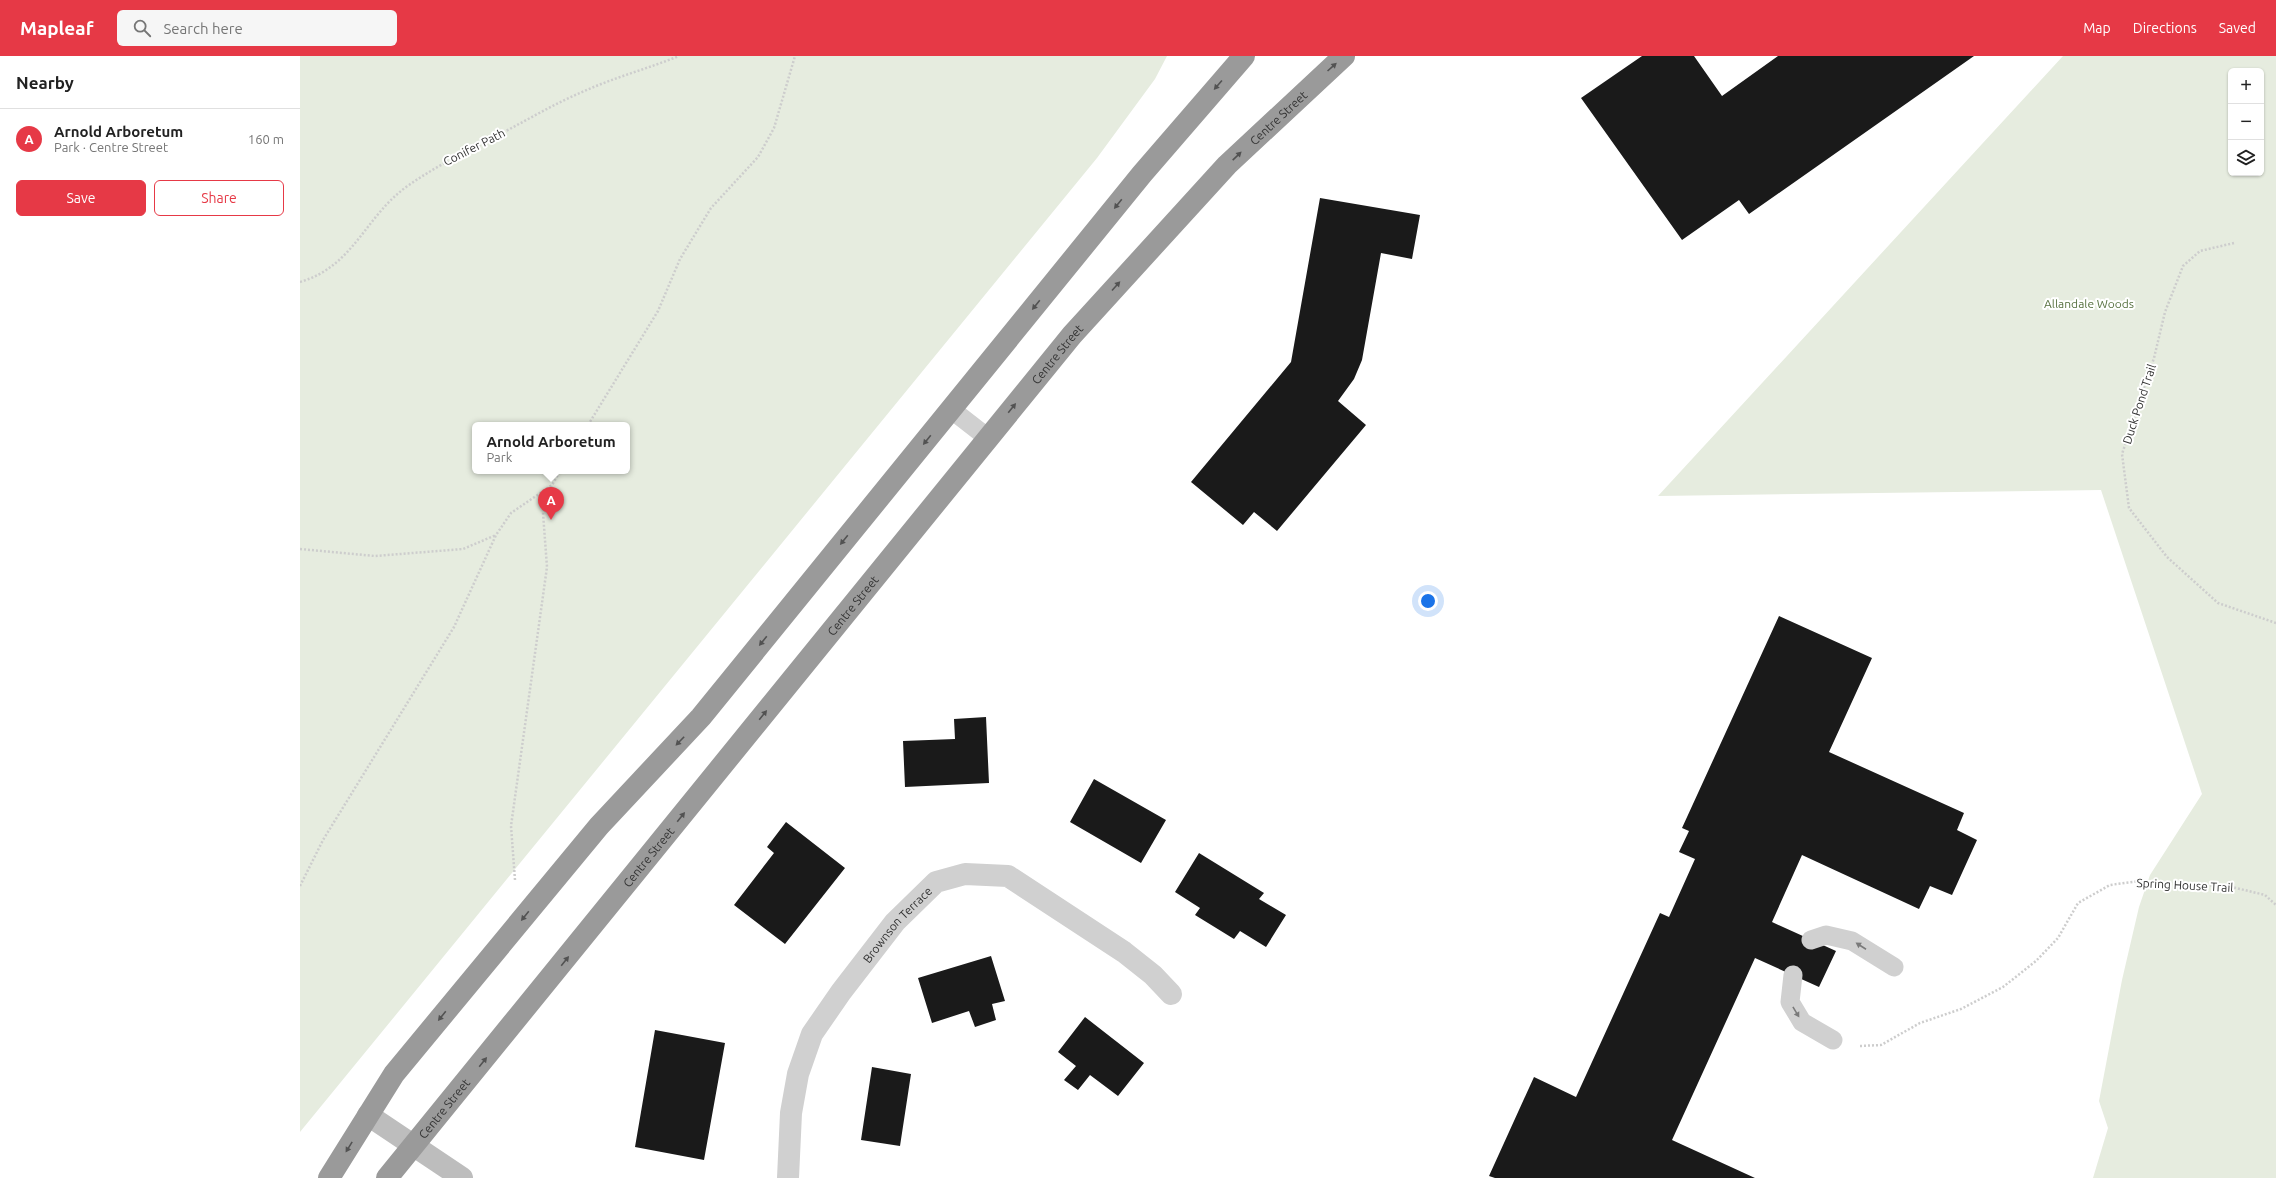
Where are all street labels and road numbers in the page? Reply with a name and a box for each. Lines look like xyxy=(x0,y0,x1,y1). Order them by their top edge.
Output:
street label: Centre Street xyxy=(1247,88,1309,147)
street label: Conifer Path xyxy=(441,126,507,168)
street label: Centre Street xyxy=(1029,321,1085,386)
street label: Duck Pond Trail xyxy=(2120,362,2158,446)
street label: Centre Street xyxy=(824,573,881,638)
street label: Centre Street xyxy=(620,824,676,889)
street label: Spring House Trail xyxy=(2136,876,2234,894)
street label: Brownson Terrace xyxy=(860,884,934,965)
street label: Centre Street xyxy=(416,1076,472,1141)

